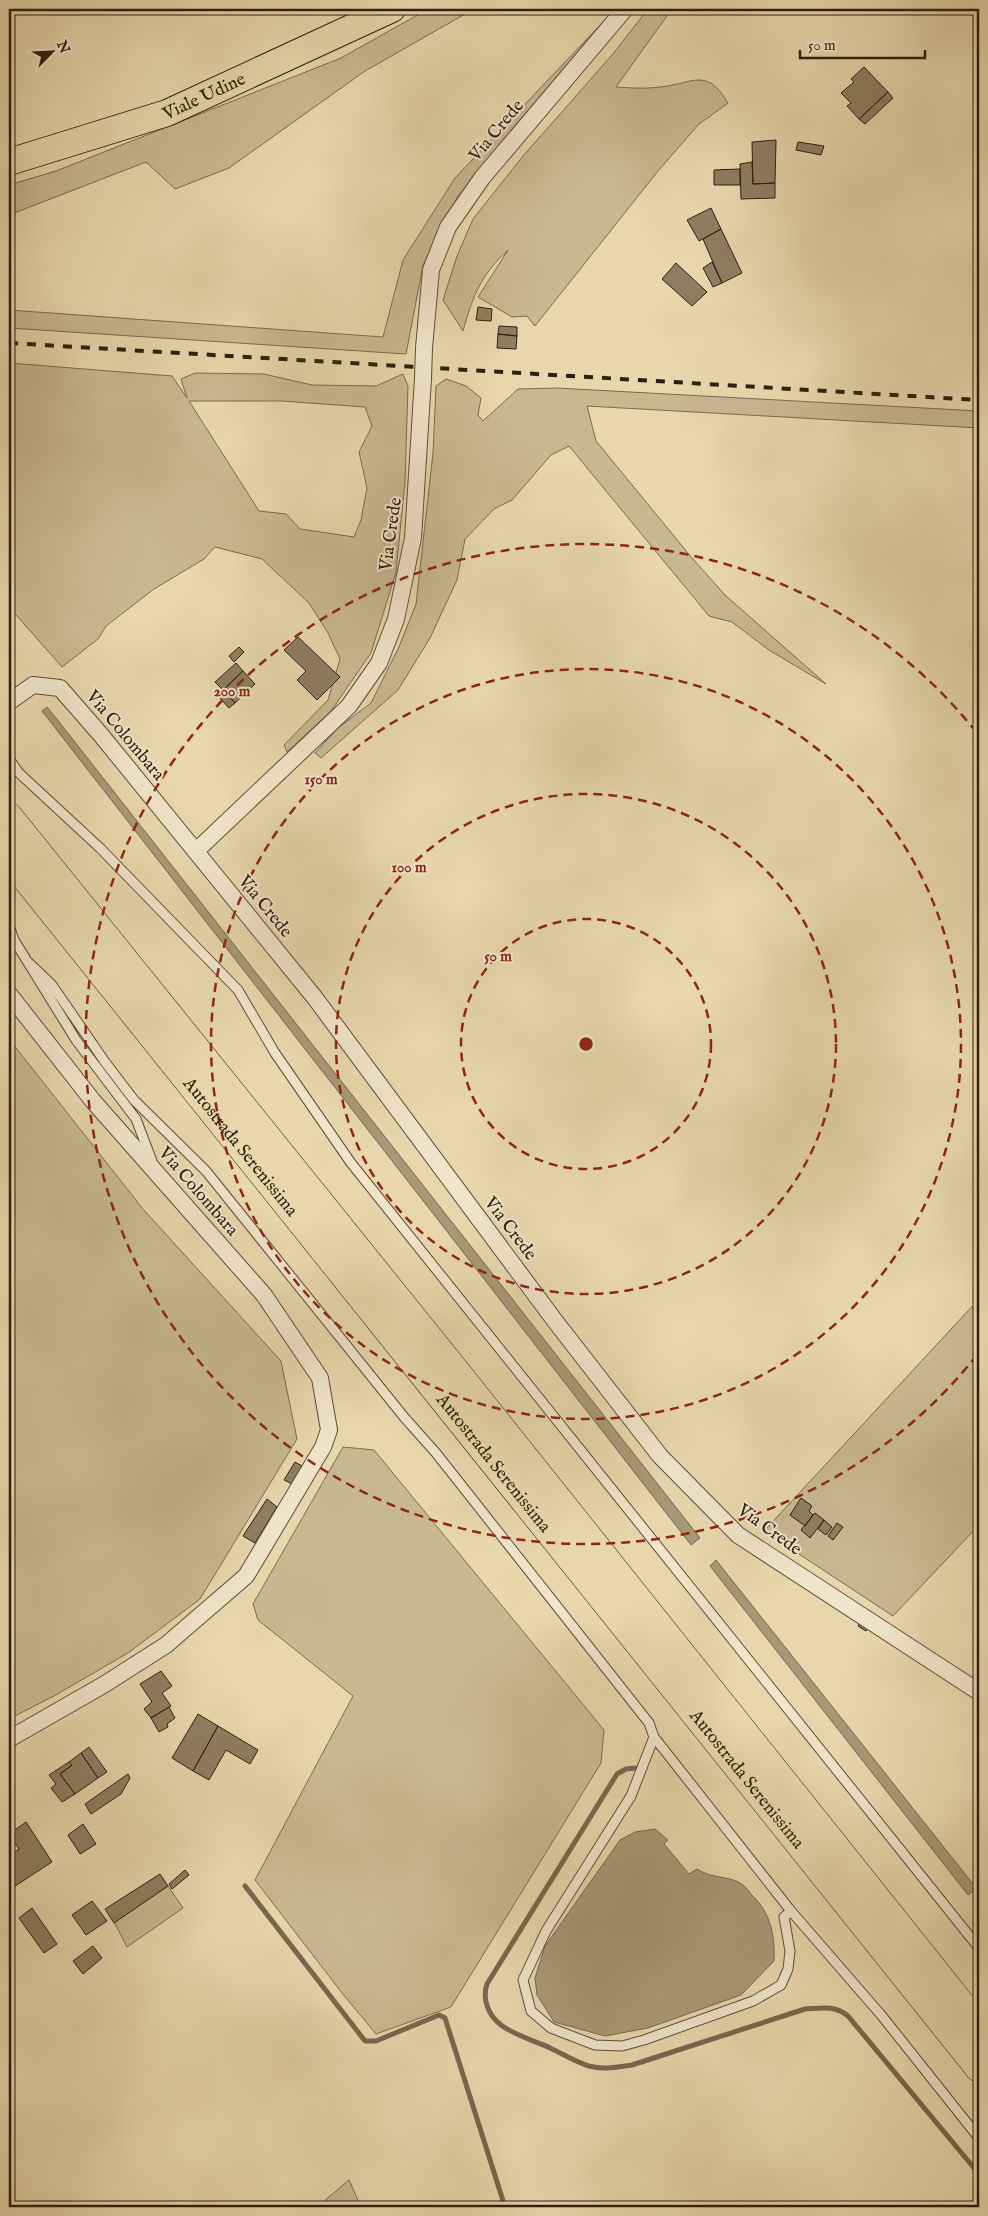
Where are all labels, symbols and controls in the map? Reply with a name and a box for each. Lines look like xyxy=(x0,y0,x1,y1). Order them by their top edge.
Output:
north arrow xyxy=(28,28,78,78)
scale bar xyxy=(800,28,926,60)
text: 50 m xyxy=(808,36,836,55)
text: N xyxy=(52,37,74,56)
street label: Viale Udine xyxy=(159,68,249,127)
street label: Via Crede xyxy=(464,95,530,167)
street label: Via Crede xyxy=(375,496,408,573)
text: 200 m xyxy=(214,682,251,701)
street label: Via Colombara xyxy=(80,685,169,786)
text: 150 m xyxy=(304,770,338,789)
text: 100 m xyxy=(391,858,427,877)
street label: Via Crede xyxy=(232,870,297,943)
text: 50 m xyxy=(484,947,512,966)
centre of rings xyxy=(577,1035,595,1053)
street label: Autostrada Serenissima xyxy=(177,1073,303,1222)
street label: Via Colombara xyxy=(152,1142,243,1242)
street label: Via Crede xyxy=(478,1192,541,1265)
street label: Autostrada Serenissima xyxy=(430,1389,556,1538)
street label: Via Crede xyxy=(732,1499,806,1561)
street label: Autostrada Serenissima xyxy=(683,1705,809,1854)

